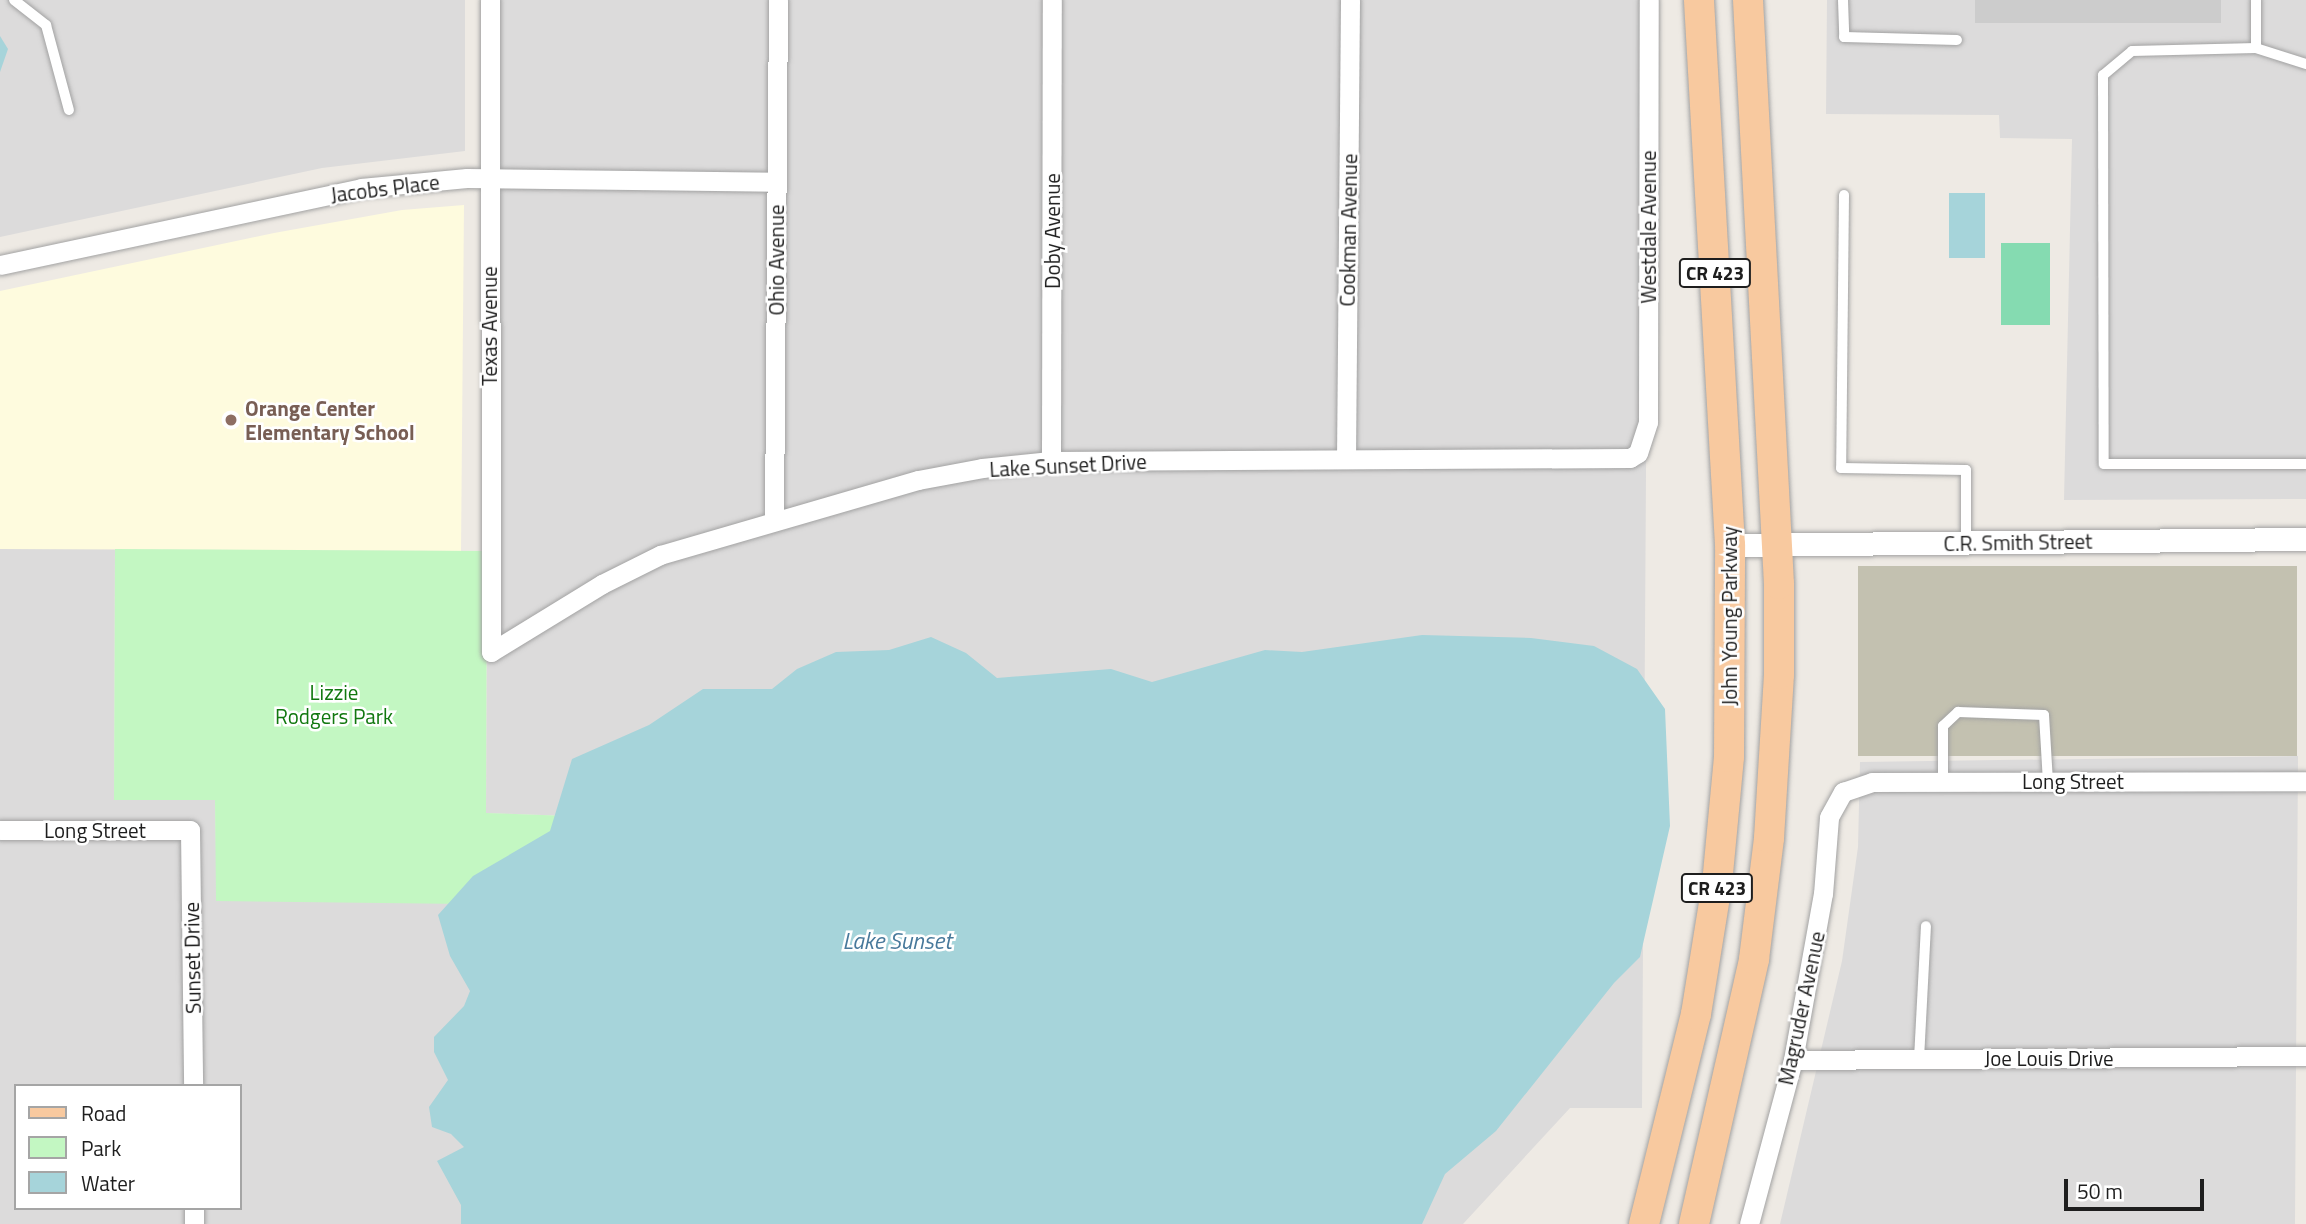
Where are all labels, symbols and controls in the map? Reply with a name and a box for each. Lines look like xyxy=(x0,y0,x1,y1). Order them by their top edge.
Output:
street label: Westdale Avenue xyxy=(1635,150,1661,304)
street label: Cookman Avenue xyxy=(1334,153,1362,307)
street label: Jacobs Place xyxy=(329,169,441,207)
street label: Doby Avenue xyxy=(1039,173,1065,289)
street label: Ohio Avenue xyxy=(763,204,789,316)
road number: CR 423 xyxy=(1678,258,1752,288)
street label: Texas Avenue xyxy=(476,266,502,386)
place label: Orange Center Elementary School xyxy=(245,395,415,445)
marker: Orange Center Elementary School xyxy=(223,412,239,428)
street label: Lake Sunset Drive xyxy=(989,448,1147,482)
street label: John Young Parkway xyxy=(1716,526,1742,706)
street label: C.R. Smith Street xyxy=(1943,528,2093,556)
park label: Lizzie Rodgers Park xyxy=(275,679,393,729)
street label: Long Street xyxy=(2022,768,2124,794)
street label: Long Street xyxy=(44,817,146,843)
road number: CR 423 xyxy=(1680,873,1754,904)
street label: Sunset Drive xyxy=(178,902,206,1014)
water label: Lake Sunset xyxy=(842,927,952,955)
street label: Magruder Avenue xyxy=(1772,929,1830,1087)
street label: Joe Louis Drive xyxy=(1984,1045,2114,1071)
legend xyxy=(14,1084,242,1210)
text: Road xyxy=(81,1097,126,1129)
text: Park xyxy=(81,1132,121,1164)
scale bar xyxy=(2068,1164,2208,1208)
text: Water xyxy=(81,1167,135,1199)
text: 50 m xyxy=(2077,1175,2123,1207)

